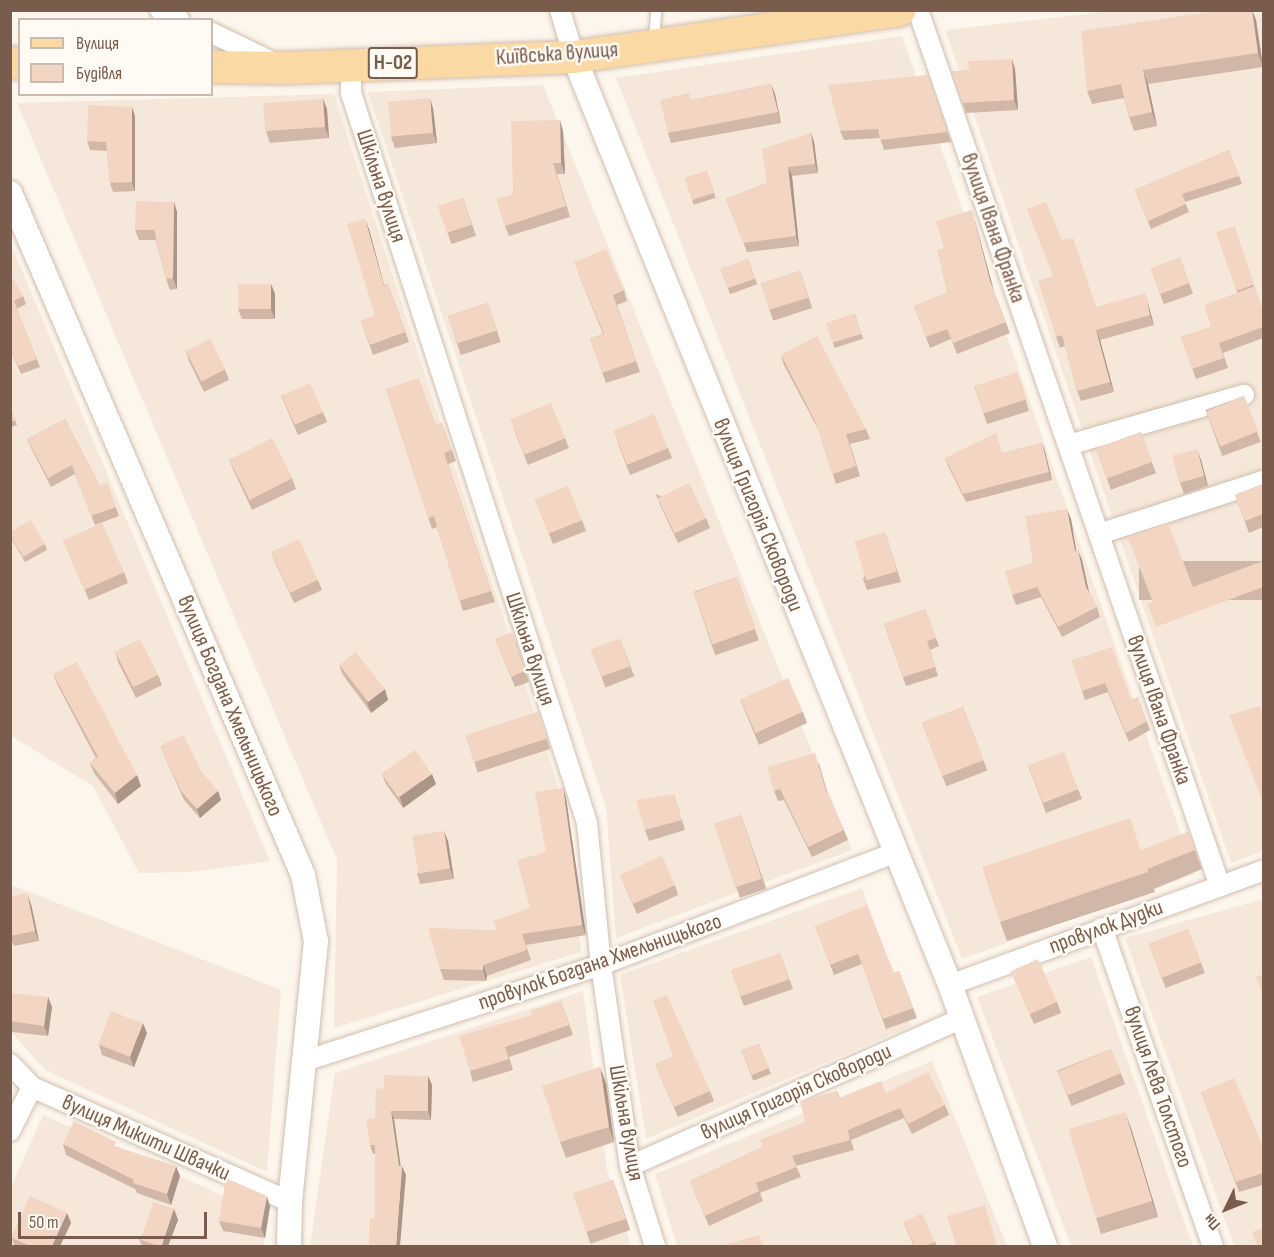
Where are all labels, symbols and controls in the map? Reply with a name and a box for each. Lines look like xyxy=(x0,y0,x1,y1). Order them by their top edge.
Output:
legend xyxy=(18,18,213,96)
text: Вулиця xyxy=(76,33,119,54)
street label: Київська вулиця xyxy=(495,37,619,71)
road number: Н-02 xyxy=(368,45,418,81)
text: Будівля xyxy=(76,63,122,84)
street label: Шкільна вулиця xyxy=(350,126,412,246)
street label: вулиця Івана Франка xyxy=(955,150,1031,306)
street label: вулиця Григорія Сковороди xyxy=(707,415,809,615)
street label: Шкільна вулиця xyxy=(499,589,561,709)
street label: вулиця Богдана Хмельницького xyxy=(171,592,289,820)
street label: вулиця Івана Франка xyxy=(1121,632,1197,788)
street label: провулок Дудки xyxy=(1046,894,1166,960)
street label: провулок Богдана Хмельницького xyxy=(475,908,725,1016)
street label: вулиця Лева Толстого xyxy=(1118,1003,1198,1171)
street label: вулиця Григорія Сковороди xyxy=(697,1038,895,1146)
street label: Шкільна вулиця xyxy=(603,1063,649,1183)
street label: вулиця Микити Швачки xyxy=(58,1089,234,1187)
north arrow xyxy=(1196,1179,1256,1239)
scale bar xyxy=(21,1200,210,1238)
text: Пн xyxy=(1200,1209,1225,1234)
text: 50 m xyxy=(29,1212,59,1233)

